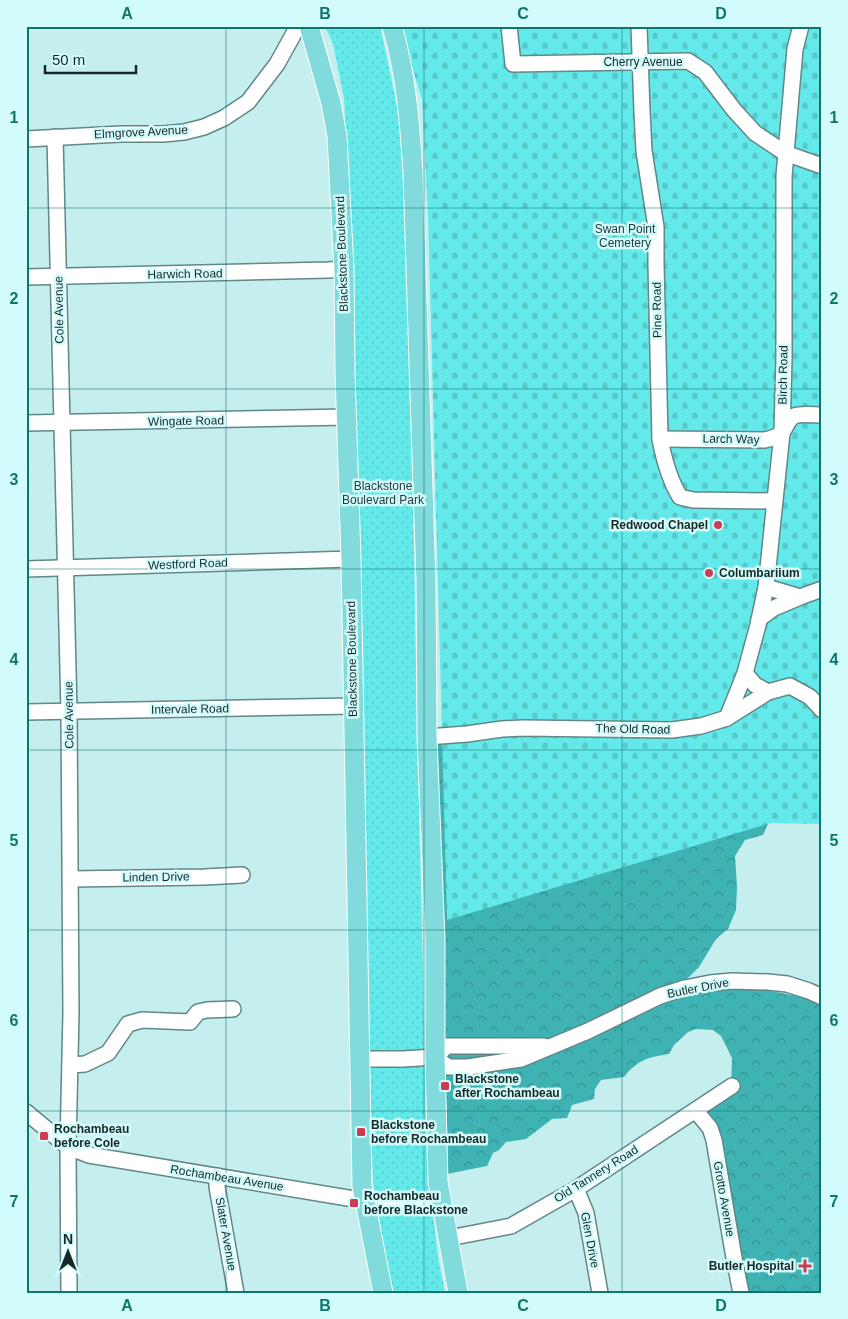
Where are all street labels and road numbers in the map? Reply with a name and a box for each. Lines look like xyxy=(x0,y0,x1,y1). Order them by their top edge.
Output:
street label: Cherry Avenue xyxy=(603,55,683,69)
street label: Elmgrove Avenue xyxy=(94,123,189,141)
street label: Blackstone Boulevard xyxy=(333,196,351,312)
street label: Harwich Road xyxy=(147,266,223,282)
street label: Cole Avenue xyxy=(51,276,67,344)
street label: Pine Road xyxy=(650,282,664,338)
street label: Birch Road xyxy=(775,345,791,405)
street label: Wingate Road xyxy=(148,413,224,429)
street label: Larch Way xyxy=(702,432,760,446)
street label: Westford Road xyxy=(148,556,228,572)
street label: Blackstone Boulevard xyxy=(344,601,360,717)
street label: Cole Avenue xyxy=(61,681,77,749)
street label: Intervale Road xyxy=(151,701,229,717)
street label: The Old Road xyxy=(596,721,670,737)
street label: Linden Drive xyxy=(122,869,190,885)
street label: Butler Drive xyxy=(666,975,730,1001)
street label: Old Tannery Road xyxy=(551,1142,641,1206)
street label: Grotto Avenue xyxy=(710,1160,738,1238)
street label: Rochambeau Avenue xyxy=(169,1162,285,1194)
street label: Slater Avenue xyxy=(213,1196,239,1272)
street label: Glen Drive xyxy=(578,1211,602,1269)

